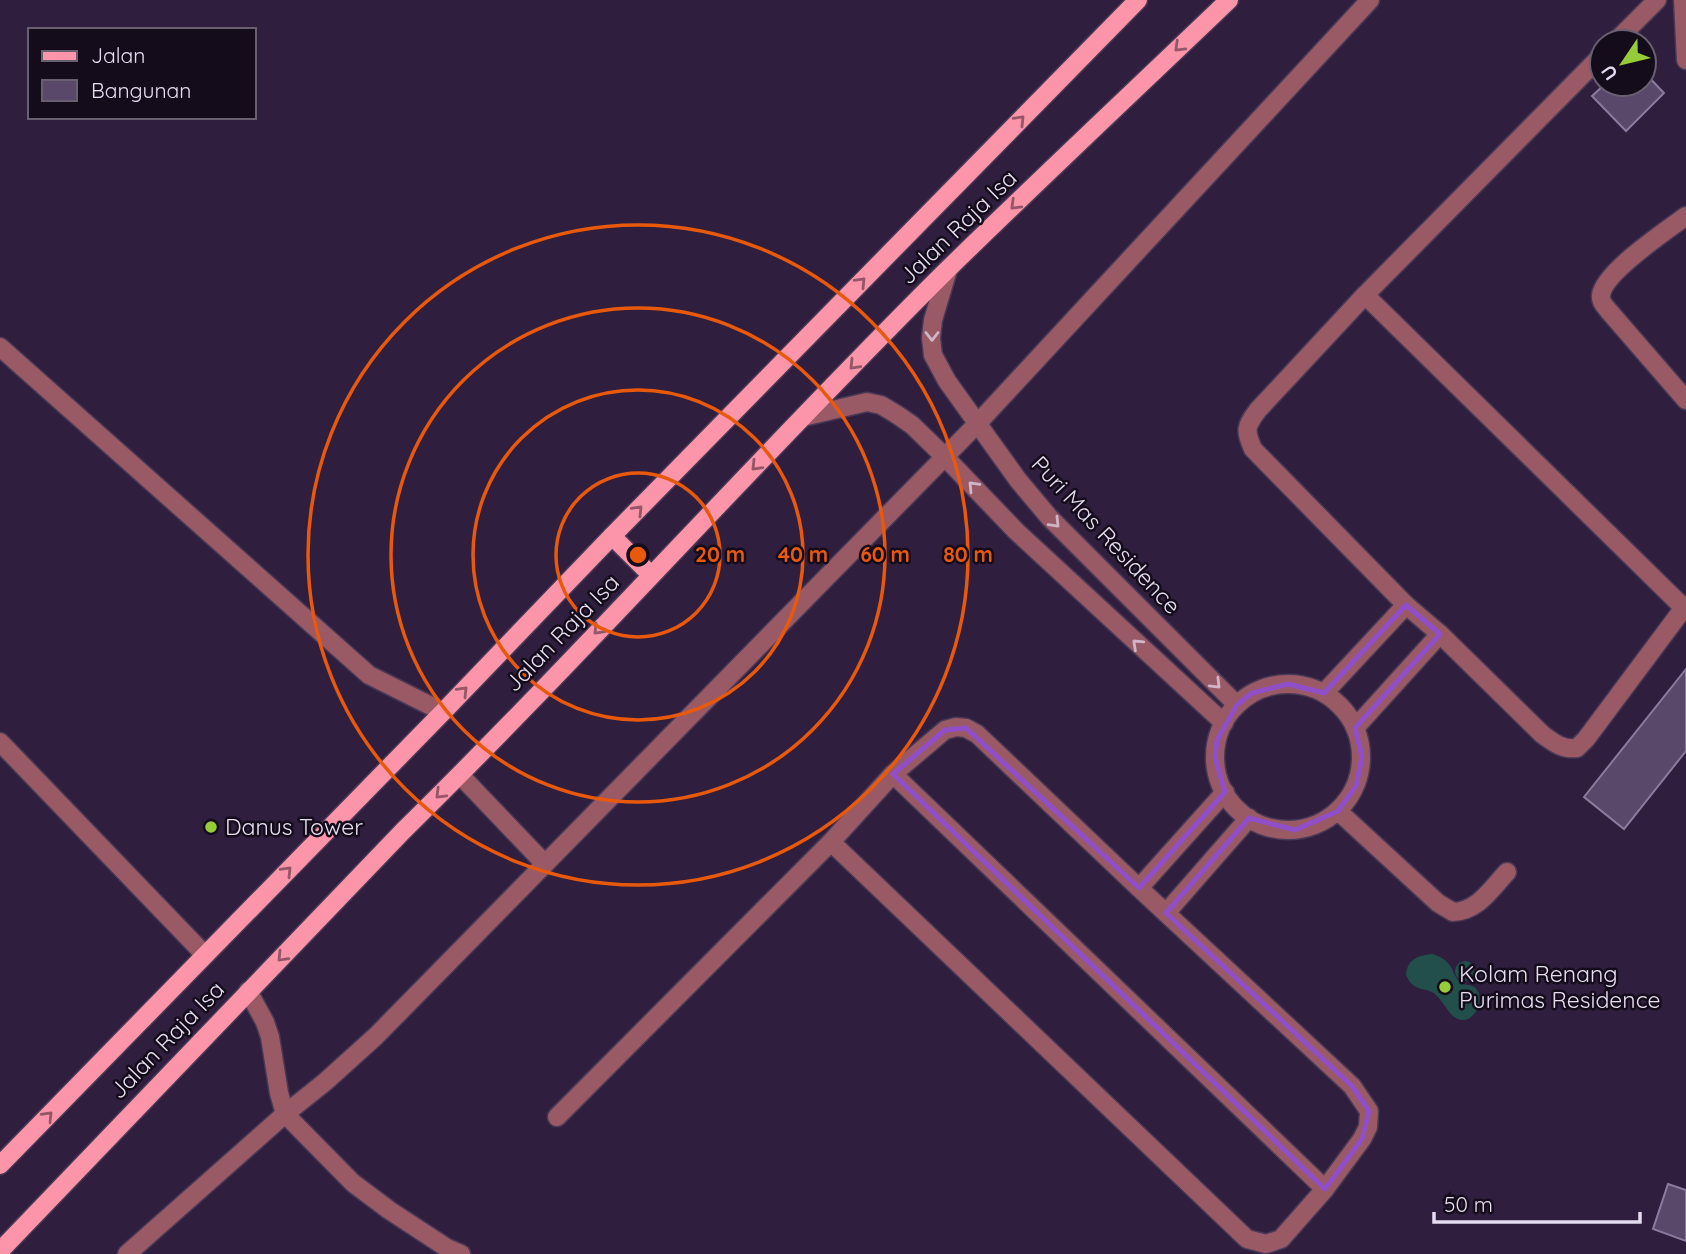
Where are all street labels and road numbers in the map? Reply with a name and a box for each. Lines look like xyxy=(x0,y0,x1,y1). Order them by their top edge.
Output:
street label: Jalan Raja Isa xyxy=(893,163,1023,290)
street label: Puri Mas Residence xyxy=(1026,449,1187,620)
street label: Jalan Raja Isa xyxy=(498,568,625,698)
street label: Jalan Raja Isa xyxy=(103,975,230,1105)

